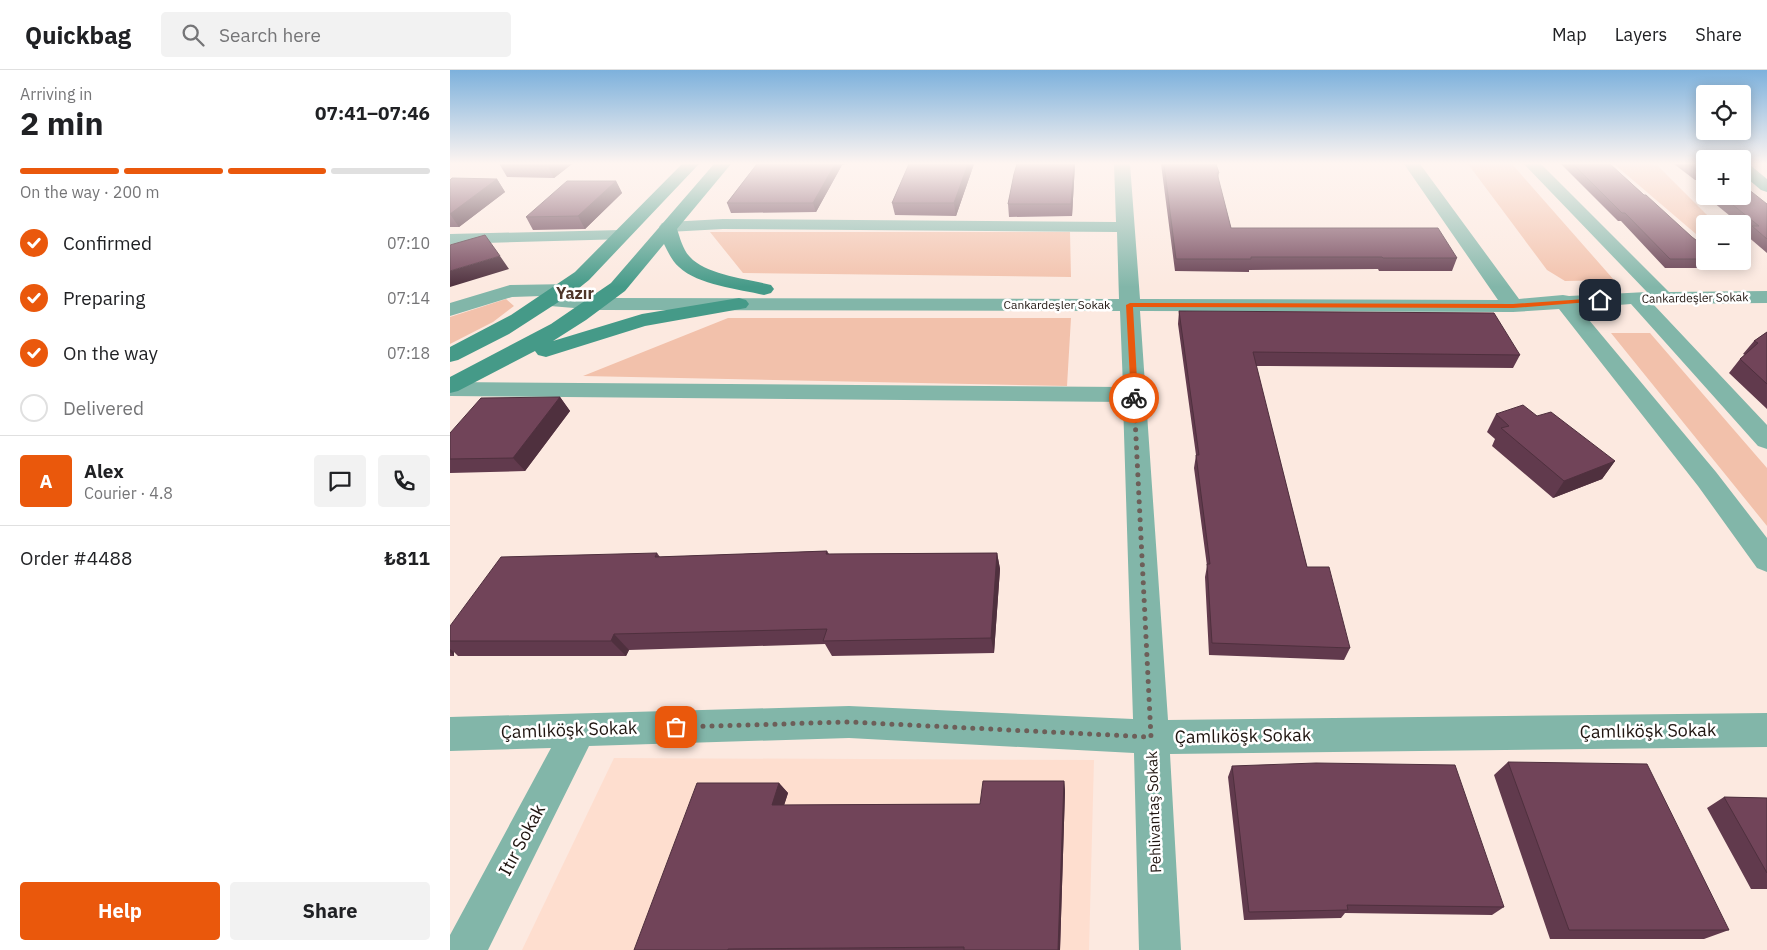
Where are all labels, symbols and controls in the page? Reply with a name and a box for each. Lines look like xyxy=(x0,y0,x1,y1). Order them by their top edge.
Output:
search box xyxy=(161,12,511,57)
text: Quickbag xyxy=(25,19,131,51)
icon: search xyxy=(179,21,207,49)
text: Search here xyxy=(219,23,321,47)
text: Map xyxy=(1552,23,1587,46)
text: Layers xyxy=(1615,23,1667,46)
text: Share xyxy=(1695,23,1742,46)
text: Arriving in xyxy=(20,84,92,104)
map controls xyxy=(1696,85,1751,270)
button: locate xyxy=(1696,85,1751,140)
text: 07:41–07:46 xyxy=(315,101,430,125)
text: 2 min xyxy=(20,102,104,144)
button: + xyxy=(1696,150,1751,205)
text: On the way · 200 m xyxy=(20,182,159,202)
button: − xyxy=(1696,215,1751,270)
icon: check xyxy=(20,229,48,257)
text: Confirmed xyxy=(63,231,152,255)
text: 07:10 xyxy=(387,233,430,253)
pin xyxy=(1579,279,1621,321)
district label: Yazır xyxy=(556,283,594,303)
icon: check xyxy=(20,284,48,312)
text: Preparing xyxy=(63,286,145,310)
icon: home xyxy=(1586,286,1614,314)
text: 07:14 xyxy=(387,288,430,308)
street label: Cankardeşler Sokak xyxy=(1641,289,1749,306)
street label: Cankardeşler Sokak xyxy=(1004,297,1111,312)
icon: check xyxy=(20,339,48,367)
text: On the way xyxy=(63,341,158,365)
text: 07:18 xyxy=(387,343,430,363)
courier xyxy=(1109,373,1159,423)
icon: bike xyxy=(1120,384,1148,412)
text: Delivered xyxy=(63,396,144,420)
button: chat xyxy=(314,455,366,507)
button: phone xyxy=(378,455,430,507)
text: Alex xyxy=(84,459,124,483)
text: A xyxy=(39,469,53,493)
text: Courier · 4.8 xyxy=(84,483,173,503)
text: Order #4488 xyxy=(20,546,132,570)
text: ₺811 xyxy=(384,546,430,570)
pin xyxy=(655,706,697,748)
icon: bag xyxy=(662,713,690,741)
street label: Çamlıköşk Sokak xyxy=(500,716,638,743)
street label: Çamlıköşk Sokak xyxy=(1579,718,1717,743)
street label: Çamlıköşk Sokak xyxy=(1174,723,1312,748)
street label: Pehlivantaş Sokak xyxy=(1142,751,1165,873)
street label: Itır Sokak xyxy=(493,800,550,880)
button: Help xyxy=(20,882,220,940)
button: Share xyxy=(230,882,430,940)

